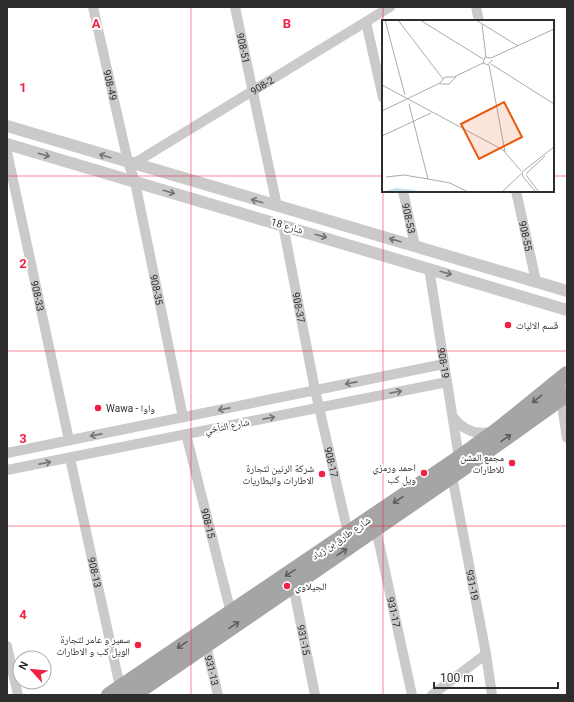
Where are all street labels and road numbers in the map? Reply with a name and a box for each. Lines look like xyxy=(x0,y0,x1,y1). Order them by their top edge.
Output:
street label: 908-51 xyxy=(235,32,252,64)
street label: 908-49 xyxy=(102,69,119,101)
street label: 908-2 xyxy=(248,74,276,97)
street label: 908-53 xyxy=(400,202,418,235)
street label: شارع 18 xyxy=(269,216,305,237)
street label: 908-55 xyxy=(517,220,535,253)
street label: 908-35 xyxy=(149,273,166,306)
street label: 908-33 xyxy=(29,279,47,312)
street label: 908-37 xyxy=(291,291,307,324)
street label: 908-19 xyxy=(436,347,452,379)
street label: شارع التآخي xyxy=(204,416,251,438)
street label: 908-17 xyxy=(323,446,341,479)
street label: 908-15 xyxy=(199,507,218,540)
street label: شارع طارق بن زياد xyxy=(310,514,373,563)
street label: 908-13 xyxy=(86,556,104,589)
street label: 931-19 xyxy=(465,569,481,601)
street label: 931-17 xyxy=(385,596,403,629)
street label: 931-15 xyxy=(296,624,312,657)
street label: 931-13 xyxy=(203,654,221,687)

